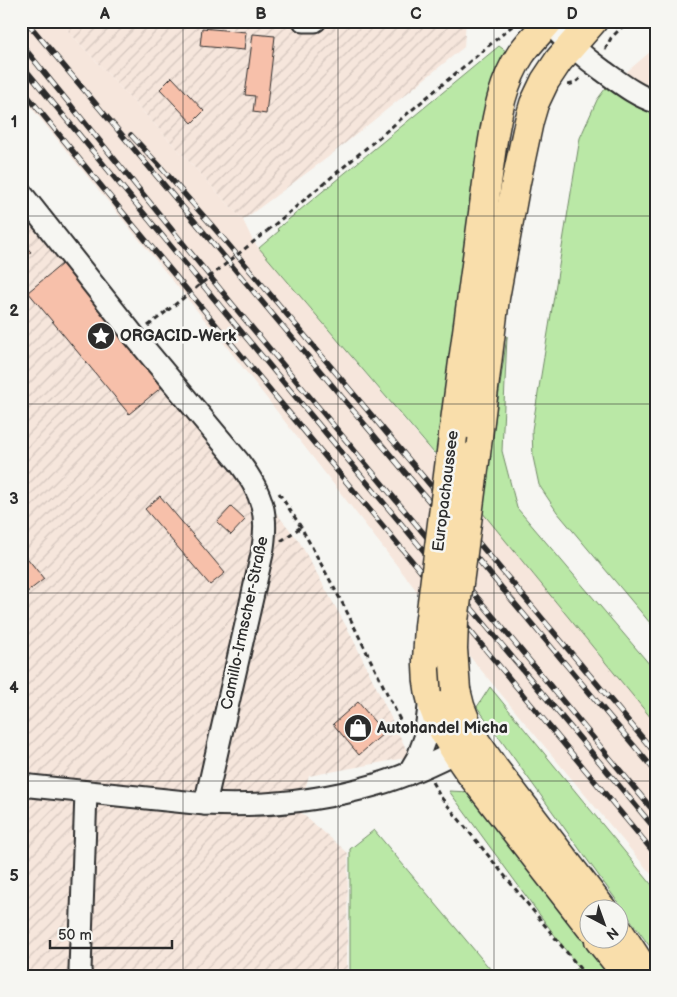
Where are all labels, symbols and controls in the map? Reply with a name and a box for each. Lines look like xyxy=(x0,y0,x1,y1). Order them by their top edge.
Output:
text: A xyxy=(99,5,110,24)
text: B xyxy=(255,5,267,24)
text: C xyxy=(410,5,422,24)
text: D xyxy=(566,5,578,24)
text: 1 xyxy=(11,113,17,132)
text: 2 xyxy=(9,302,19,321)
place icon: ORGACID-Werk xyxy=(86,321,116,351)
place label: ORGACID-Werk xyxy=(120,327,237,346)
street label: Europachaussee xyxy=(429,429,463,553)
text: 3 xyxy=(9,490,19,509)
street label: Camillo-Irmscher-Straße xyxy=(217,534,273,711)
text: 4 xyxy=(9,679,19,698)
shop icon: Autohandel Micha xyxy=(343,713,373,743)
place label: Autohandel Micha xyxy=(376,719,508,738)
text: 5 xyxy=(9,867,19,886)
north arrow xyxy=(580,900,630,950)
scale bar xyxy=(50,917,172,949)
text: N xyxy=(603,924,622,943)
text: 50 m xyxy=(58,926,92,945)

